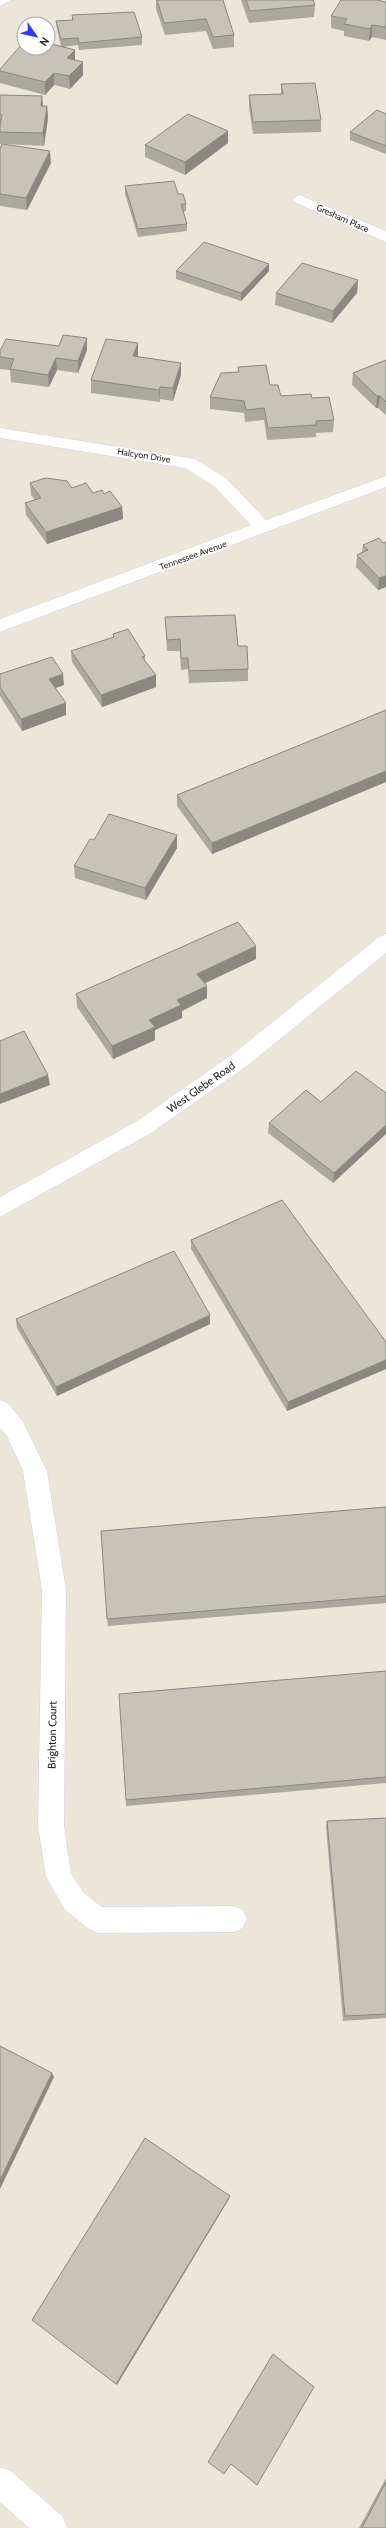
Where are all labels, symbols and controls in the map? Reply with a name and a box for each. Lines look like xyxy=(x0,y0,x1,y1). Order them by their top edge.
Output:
north arrow xyxy=(16,16,56,56)
text: N xyxy=(36,34,52,49)
street label: Gresham Place xyxy=(315,202,371,235)
street label: Halcyon Drive xyxy=(117,445,172,465)
street label: Tennessee Avenue xyxy=(158,538,228,572)
street label: West Glebe Road xyxy=(164,1058,238,1116)
street label: Brighton Court xyxy=(44,1701,60,1769)

